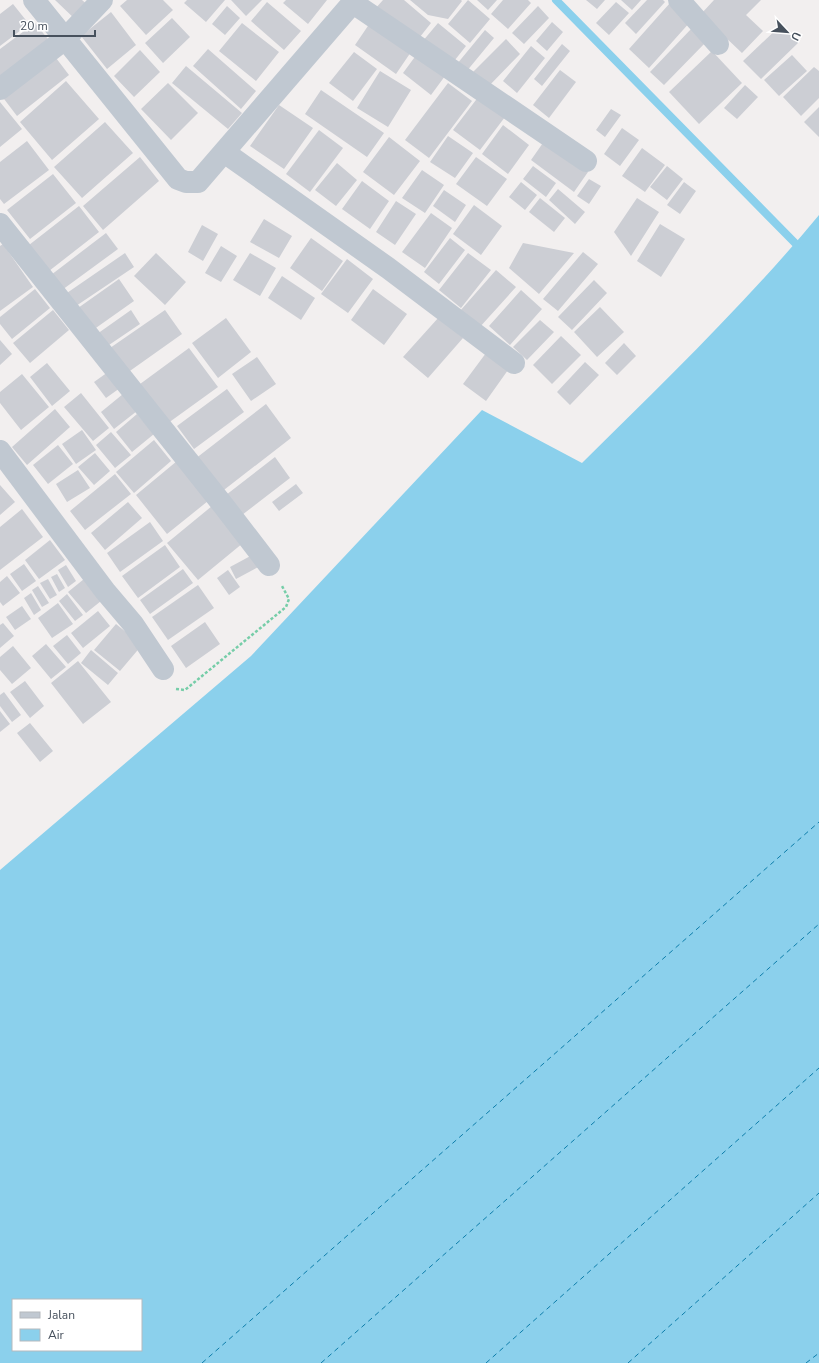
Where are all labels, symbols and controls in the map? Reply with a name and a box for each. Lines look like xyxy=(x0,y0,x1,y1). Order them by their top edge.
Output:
scale bar xyxy=(14,12,95,38)
north arrow xyxy=(767,12,807,52)
text: 20 m xyxy=(20,18,48,34)
text: U xyxy=(787,29,804,43)
legend xyxy=(12,1299,142,1351)
text: Jalan xyxy=(47,1307,75,1323)
text: Air xyxy=(48,1327,65,1343)

